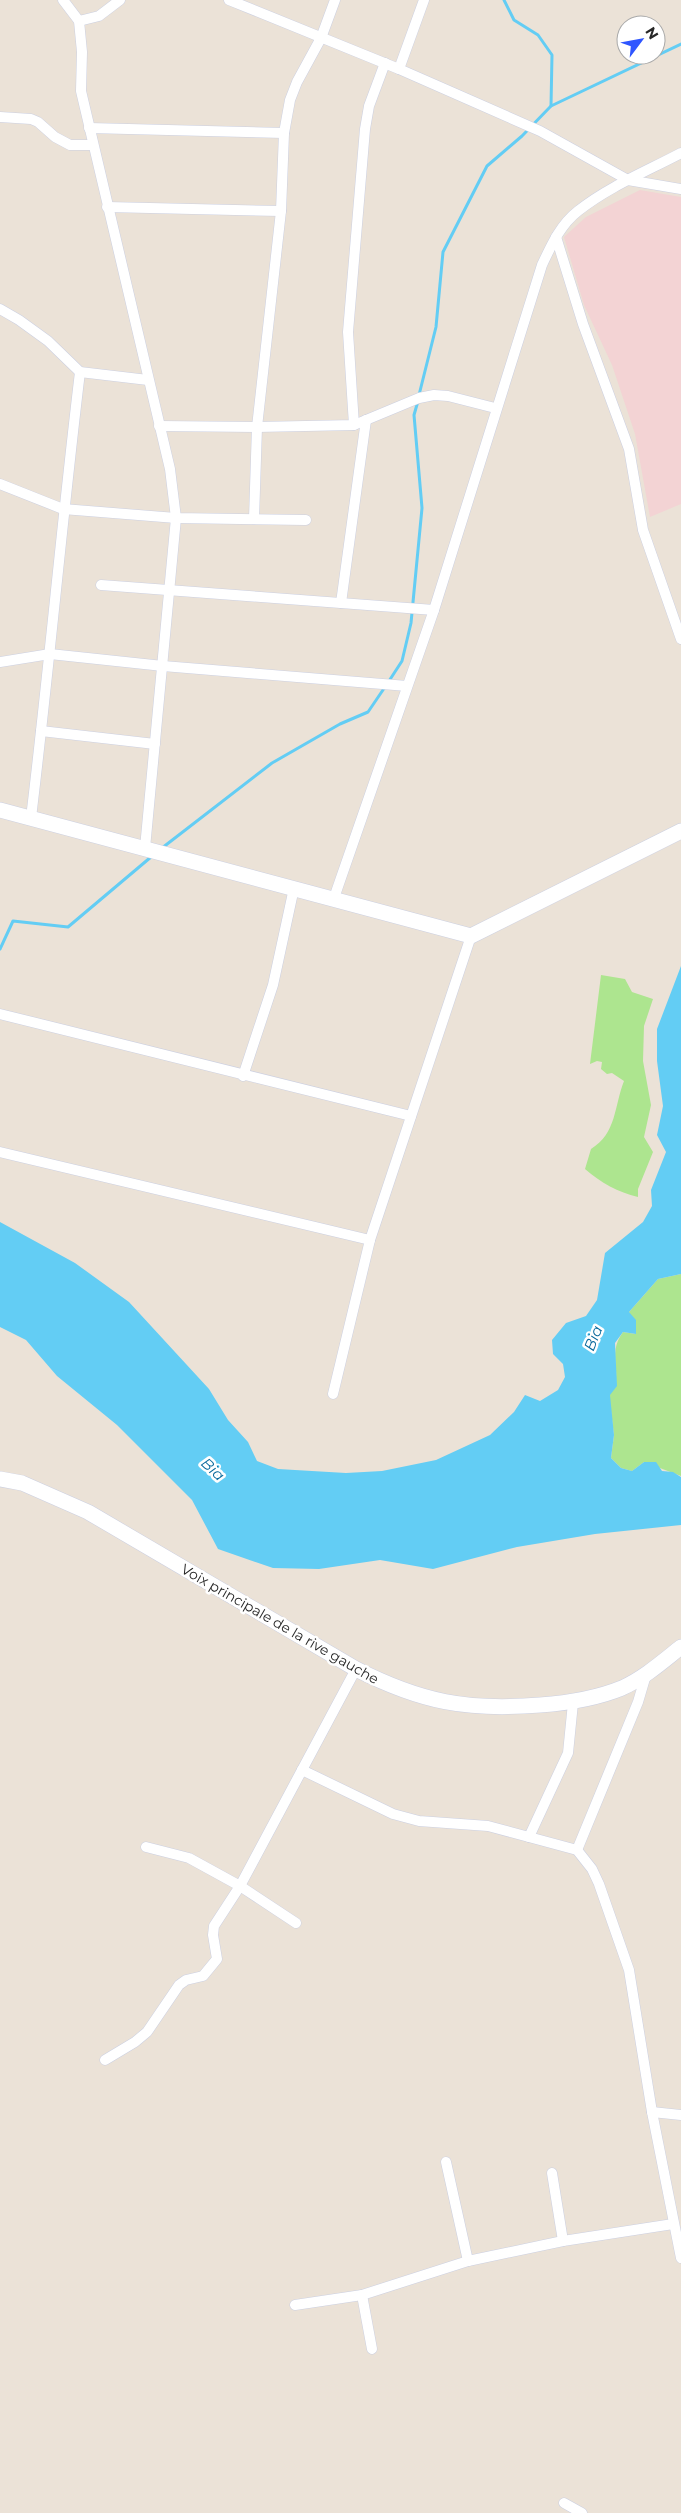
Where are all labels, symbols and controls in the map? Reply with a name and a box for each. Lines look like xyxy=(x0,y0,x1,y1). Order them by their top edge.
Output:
north arrow xyxy=(616,15,666,65)
text: N xyxy=(641,24,663,43)
water label: Bia xyxy=(579,1323,607,1353)
water label: Bia xyxy=(197,1453,229,1485)
street label: Voix principale de la rive gauche xyxy=(178,1560,382,1688)

